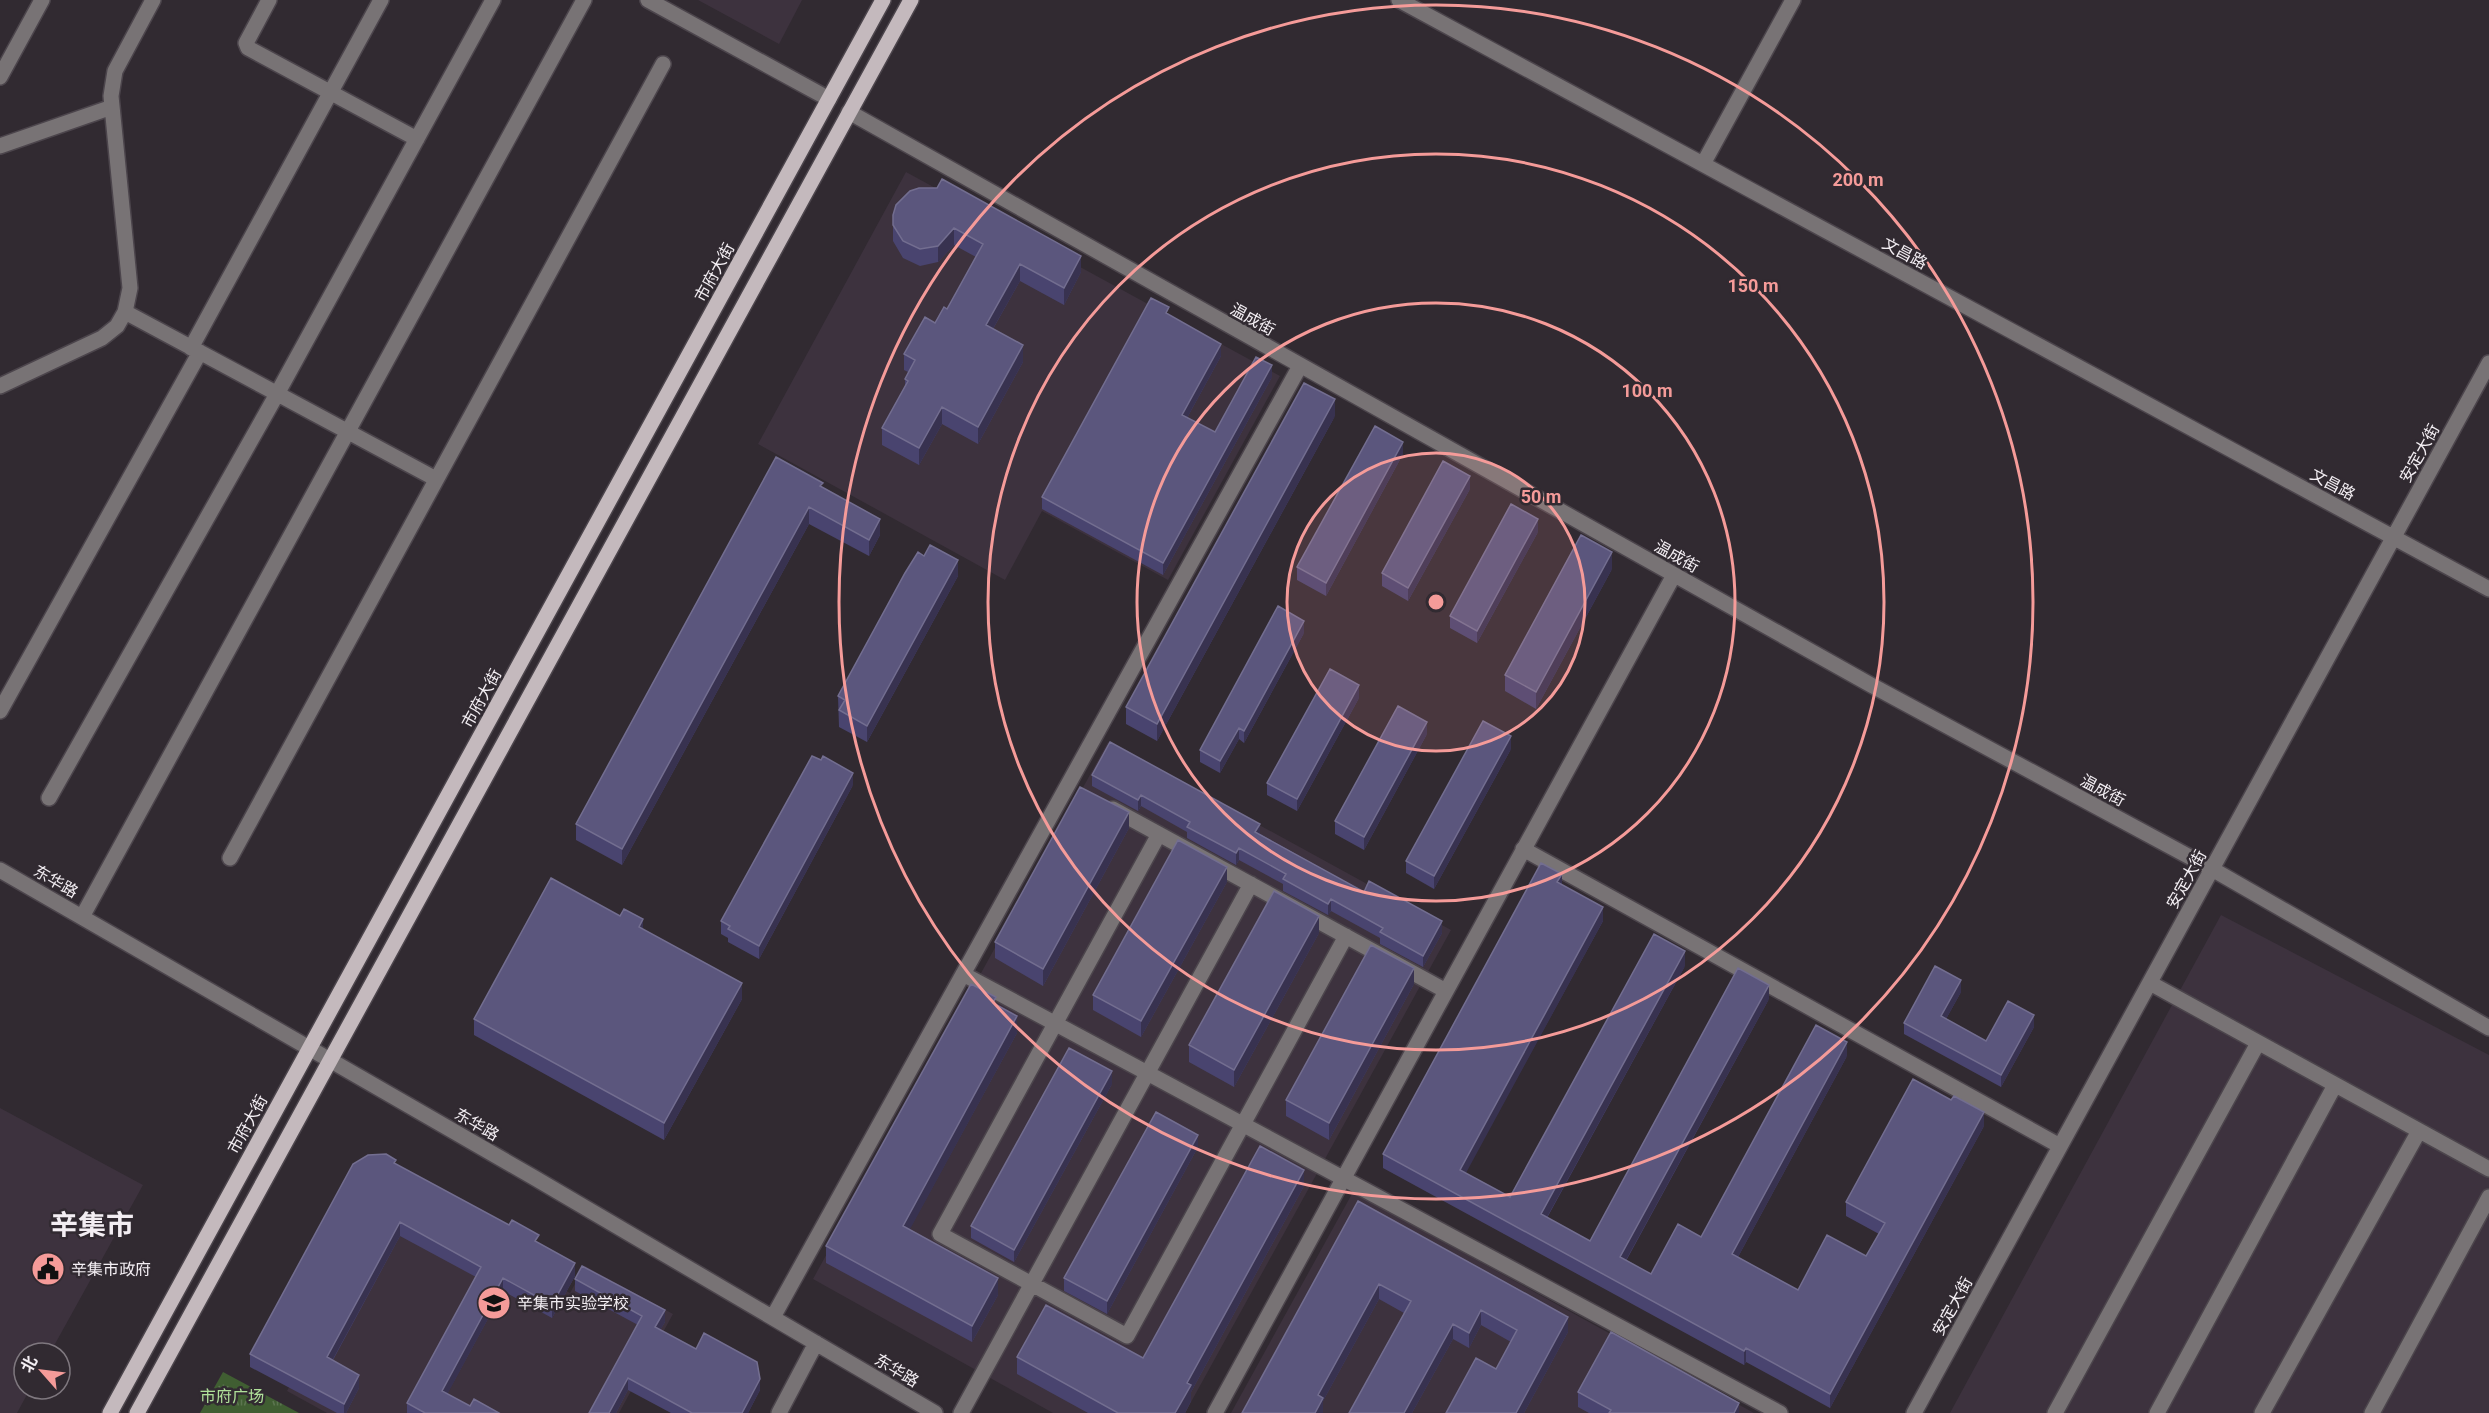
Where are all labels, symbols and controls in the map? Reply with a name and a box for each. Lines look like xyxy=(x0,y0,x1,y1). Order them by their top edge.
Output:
text: 200 m xyxy=(1832,169,1884,190)
street label: 文昌路 xyxy=(1879,234,1930,273)
street label: 市府大街 xyxy=(691,240,738,305)
text: 150 m xyxy=(1727,275,1779,296)
street label: 温成街 xyxy=(1227,299,1278,339)
text: 100 m xyxy=(1621,380,1673,401)
street label: 安定大街 xyxy=(2396,421,2443,486)
street label: 文昌路 xyxy=(2307,465,2358,504)
text: 50 m xyxy=(1521,486,1561,507)
street label: 温成街 xyxy=(1651,536,1702,576)
centre of rings xyxy=(1426,592,1446,612)
street label: 市府大街 xyxy=(458,666,505,731)
street label: 温成街 xyxy=(2077,771,2128,810)
street label: 安定大街 xyxy=(2163,847,2210,912)
street label: 东华路 xyxy=(30,861,81,902)
street label: 市府大街 xyxy=(224,1092,271,1157)
street label: 东华路 xyxy=(451,1104,502,1145)
district label: 辛集市 xyxy=(50,1209,134,1242)
public building icon: 辛集市政府 xyxy=(30,1251,66,1287)
place label: 辛集市政府 xyxy=(71,1260,151,1279)
street label: 安定大街 xyxy=(1929,1274,1976,1339)
school or university icon: 辛集市实验学校 xyxy=(476,1285,512,1321)
place label: 辛集市实验学校 xyxy=(517,1294,629,1313)
north arrow xyxy=(12,1341,72,1401)
street label: 东华路 xyxy=(871,1350,922,1391)
text: 北 xyxy=(17,1353,41,1376)
park label: 市府广场 xyxy=(200,1387,264,1406)

